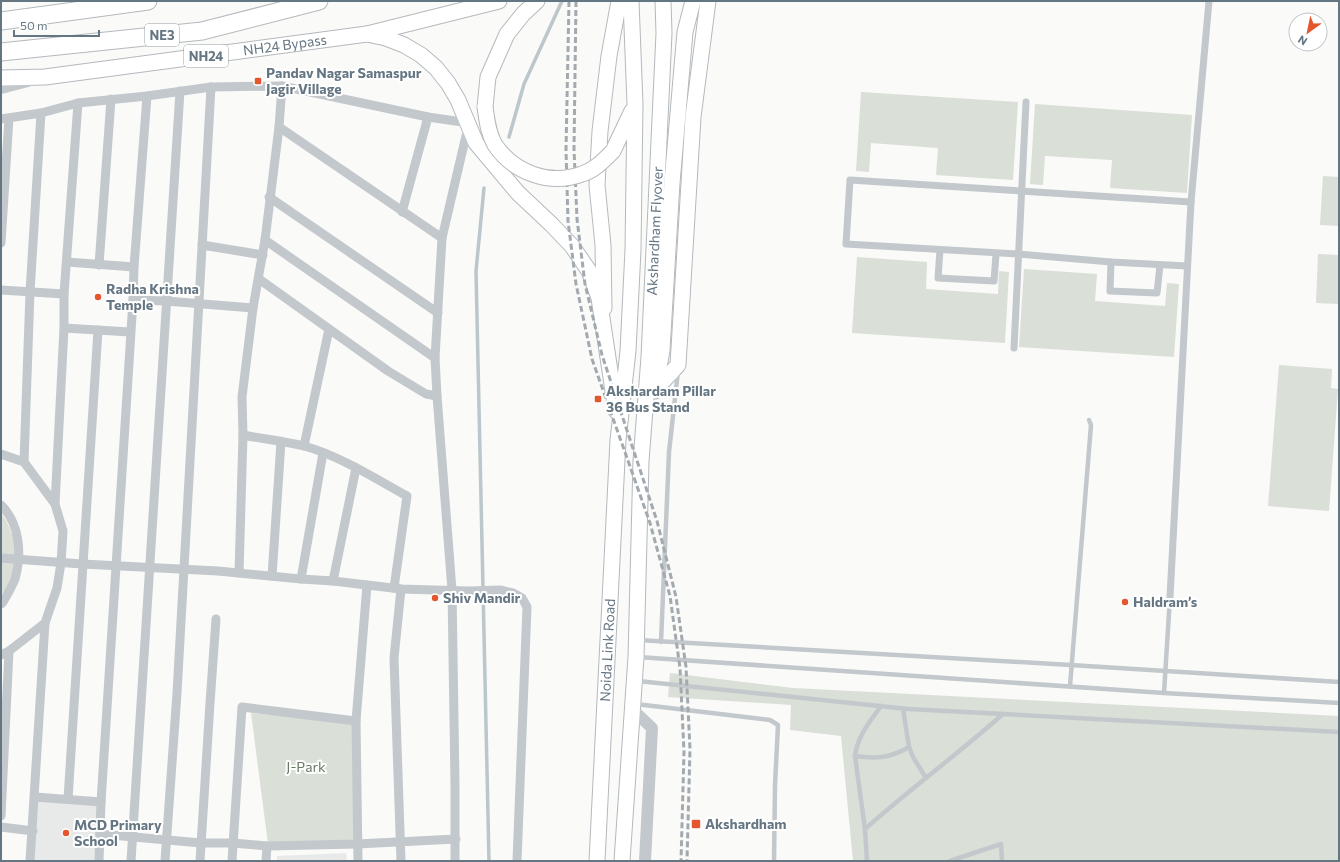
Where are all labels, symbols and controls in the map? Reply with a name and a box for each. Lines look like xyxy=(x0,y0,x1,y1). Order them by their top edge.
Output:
scale bar xyxy=(14,12,99,38)
north arrow xyxy=(1288,12,1328,52)
text: 50 m xyxy=(20,18,48,32)
road number: NE3 xyxy=(145,24,179,46)
street label: NH24 Bypass xyxy=(242,30,328,58)
text: N xyxy=(1295,33,1309,49)
road number: NH24 xyxy=(184,45,228,67)
place label: Pandav Nagar Samaspur Jagir Village xyxy=(266,64,422,97)
marker: Pandav Nagar Samaspur Jagir Village xyxy=(253,76,263,86)
street label: Akshardham Flyover xyxy=(643,166,666,296)
place label: Radha Krishna Temple xyxy=(106,280,199,313)
marker: Radha Krishna Temple xyxy=(93,292,103,302)
place label: Akshardam Pillar 36 Bus Stand xyxy=(606,382,716,415)
marker: Akshardam Pillar 36 Bus Stand xyxy=(593,394,603,404)
place label: Shiv Mandir xyxy=(443,589,521,606)
marker: Shiv Mandir xyxy=(430,593,440,603)
place label: Haldram’s xyxy=(1133,593,1198,610)
marker: Haldram’s xyxy=(1120,597,1130,607)
street label: Noida Link Road xyxy=(596,598,618,702)
park label: J-Park xyxy=(286,758,326,775)
place label: Akshardham xyxy=(705,815,787,832)
place label: MCD Primary School xyxy=(74,816,162,849)
marker: Akshardham xyxy=(690,818,702,830)
marker: MCD Primary School xyxy=(61,828,71,838)

